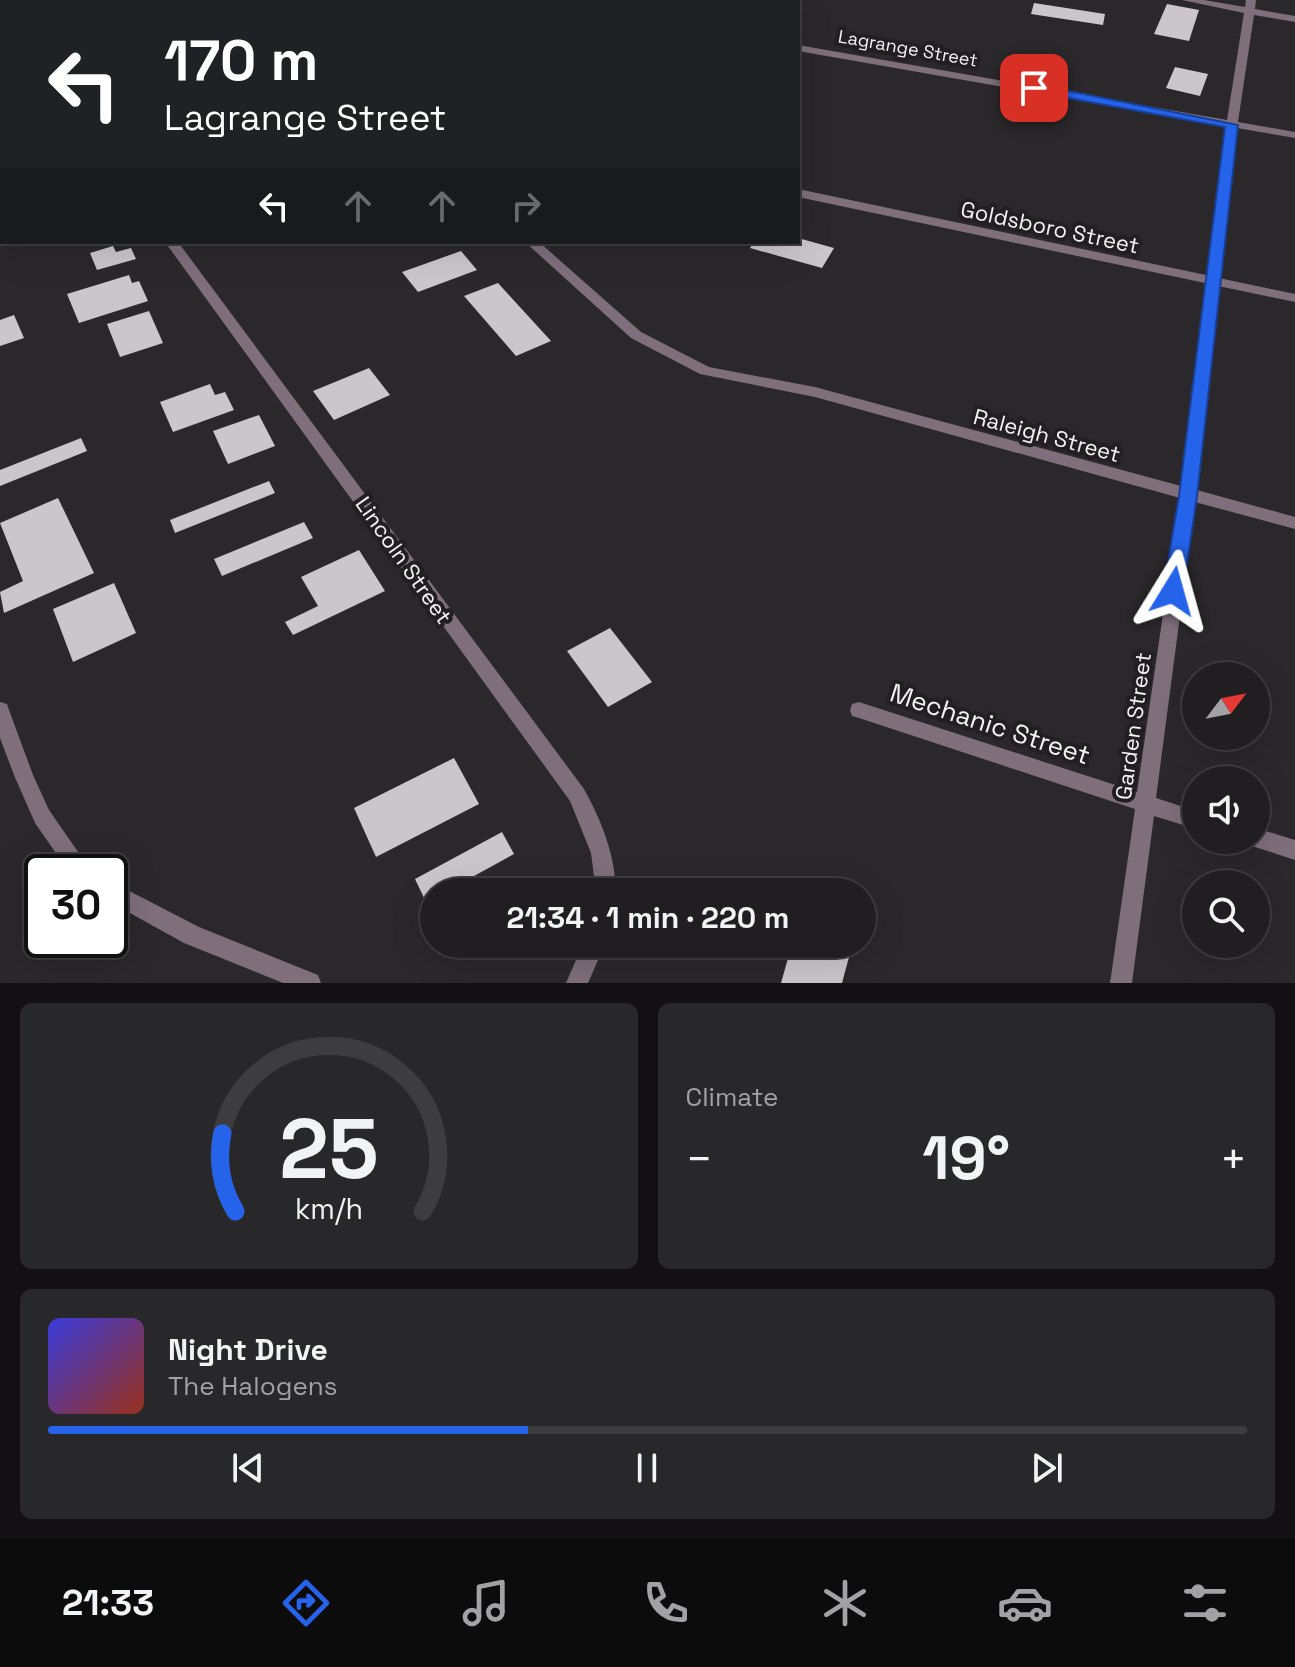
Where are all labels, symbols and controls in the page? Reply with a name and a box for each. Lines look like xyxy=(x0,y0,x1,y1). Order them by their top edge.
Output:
street label: Lagrange Street xyxy=(836,24,980,72)
text: 170 m xyxy=(164,25,318,96)
icon: left xyxy=(32,32,136,136)
pin xyxy=(1000,54,1068,122)
icon: arrive xyxy=(1012,66,1056,110)
text: Lagrange Street xyxy=(164,95,446,141)
icon: left xyxy=(252,184,296,228)
icon: ahead xyxy=(336,184,380,228)
icon: ahead xyxy=(420,184,464,228)
icon: right xyxy=(504,184,548,228)
street label: Goldsboro Street xyxy=(958,194,1142,260)
street label: Raleigh Street xyxy=(971,402,1123,468)
street label: Lincoln Street xyxy=(350,491,458,629)
position arrow xyxy=(1131,549,1215,633)
street label: Garden Street xyxy=(1109,650,1157,802)
north arrow xyxy=(1182,662,1270,750)
map controls xyxy=(1182,662,1270,958)
street label: Mechanic Street xyxy=(886,676,1094,772)
button: sound xyxy=(1182,766,1270,854)
speed limit sign: 30 xyxy=(24,854,128,958)
button: search xyxy=(1182,870,1270,958)
text: 21:34 · 1 min · 220 m xyxy=(507,898,789,937)
text: Climate xyxy=(686,1080,778,1114)
text: 25 xyxy=(279,1096,378,1202)
text: 19° xyxy=(922,1120,1010,1197)
text: − xyxy=(686,1131,713,1187)
text: + xyxy=(1220,1131,1247,1187)
text: km/h xyxy=(295,1191,363,1227)
text: Night Drive xyxy=(168,1330,328,1369)
text: The Halogens xyxy=(168,1369,337,1403)
icon: previous xyxy=(226,1446,270,1490)
icon: pause xyxy=(625,1446,669,1490)
icon: next xyxy=(1025,1446,1069,1490)
icon: directions xyxy=(278,1575,334,1631)
icon: music xyxy=(458,1575,514,1631)
icon: phone xyxy=(638,1575,694,1631)
icon: climate xyxy=(817,1575,873,1631)
icon: car xyxy=(997,1575,1053,1631)
icon: filters xyxy=(1177,1575,1233,1631)
text: 21:33 xyxy=(62,1580,154,1626)

